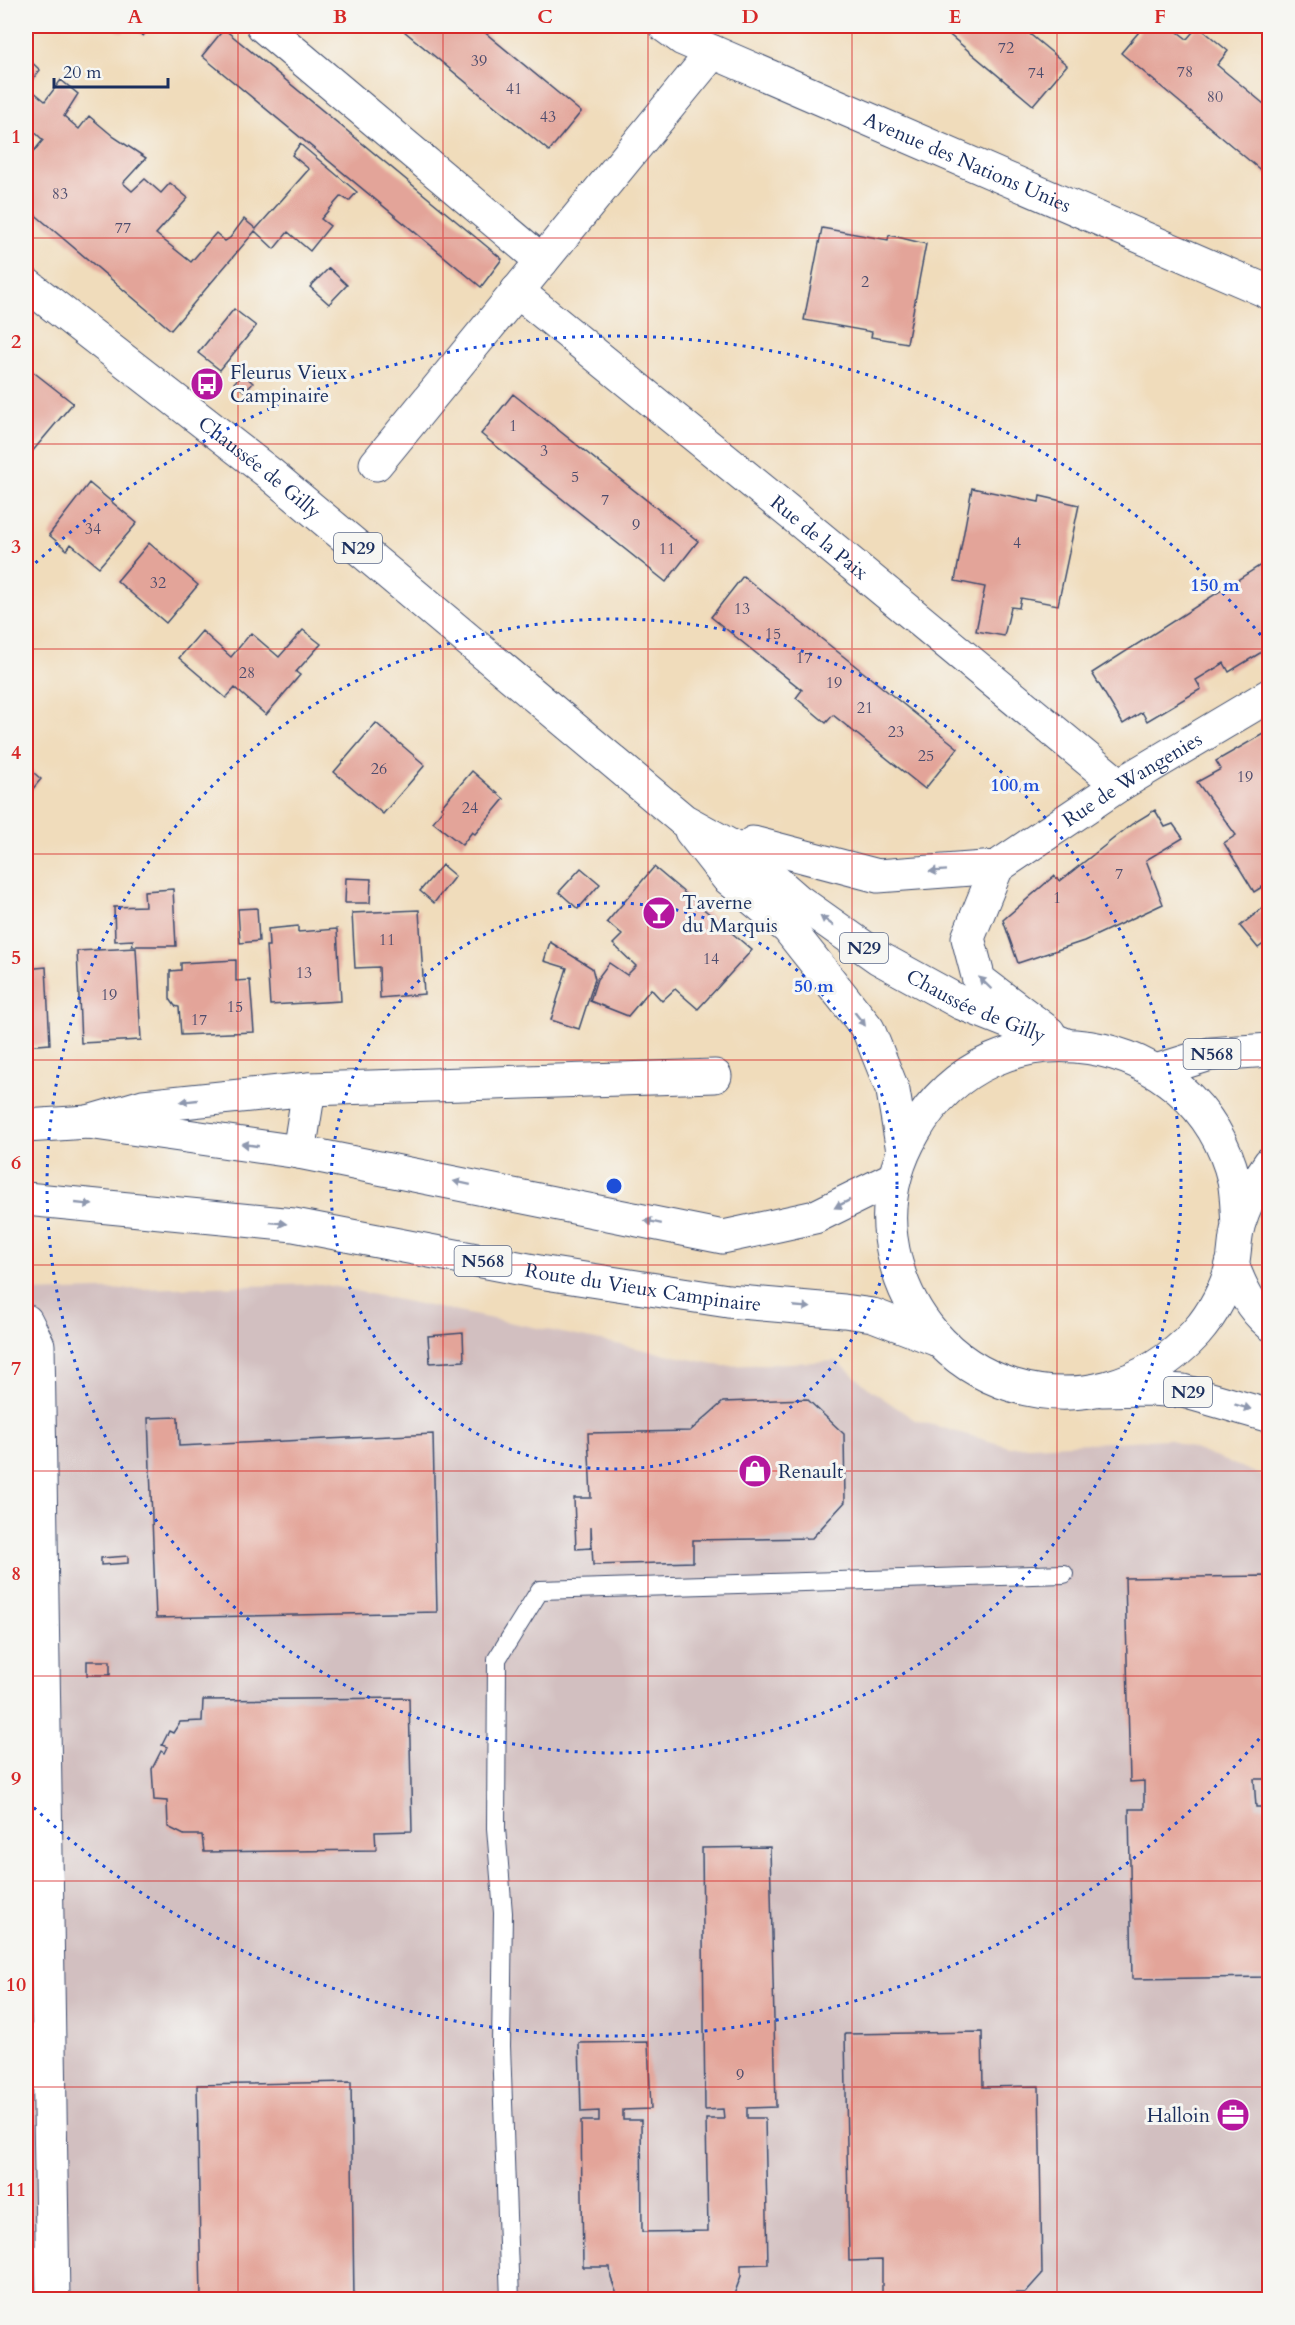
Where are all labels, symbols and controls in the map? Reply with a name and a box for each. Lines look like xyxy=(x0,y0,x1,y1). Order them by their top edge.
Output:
text: A xyxy=(127,3,143,30)
text: B xyxy=(333,3,347,30)
text: C xyxy=(537,3,553,30)
text: D xyxy=(741,3,759,30)
text: E xyxy=(949,3,961,30)
text: F xyxy=(1154,3,1166,30)
house number: 72 xyxy=(998,37,1014,59)
house number: 39 xyxy=(471,50,487,72)
scale bar xyxy=(54,51,168,89)
text: 20 m xyxy=(63,60,102,85)
house number: 78 xyxy=(1177,61,1193,83)
house number: 74 xyxy=(1028,62,1044,84)
house number: 41 xyxy=(506,78,522,100)
house number: 80 xyxy=(1207,86,1223,108)
street label: Avenue des Nations Unies xyxy=(860,105,1075,219)
house number: 43 xyxy=(540,106,556,128)
text: 1 xyxy=(11,123,21,150)
house number: 83 xyxy=(52,183,68,205)
house number: 77 xyxy=(115,217,131,239)
house number: 2 xyxy=(861,271,869,293)
text: 2 xyxy=(11,328,21,355)
place label: Fleurus Vieux Campinaire xyxy=(230,359,347,409)
bus stop icon: Fleurus Vieux Campinaire xyxy=(189,366,225,402)
street label: Chaussée de Gilly xyxy=(193,410,327,525)
house number: 1 xyxy=(509,415,517,437)
house number: 3 xyxy=(540,440,548,462)
house number: 5 xyxy=(571,466,579,488)
house number: 7 xyxy=(601,489,609,511)
street label: Rue de la Paix xyxy=(765,489,874,586)
house number: 9 xyxy=(632,514,640,536)
house number: 34 xyxy=(85,518,101,540)
house number: 4 xyxy=(1013,532,1021,554)
text: 3 xyxy=(11,533,21,560)
road number: N29 xyxy=(334,533,382,563)
house number: 11 xyxy=(659,538,675,560)
house number: 32 xyxy=(150,572,166,594)
text: 150 m xyxy=(1190,573,1240,598)
house number: 13 xyxy=(734,598,750,620)
house number: 15 xyxy=(765,623,781,645)
house number: 17 xyxy=(796,647,812,669)
house number: 28 xyxy=(239,662,255,684)
house number: 19 xyxy=(826,672,842,694)
house number: 21 xyxy=(857,697,873,719)
house number: 23 xyxy=(888,721,904,743)
street label: Rue de Wangenies xyxy=(1057,725,1207,833)
text: 4 xyxy=(11,739,21,766)
house number: 25 xyxy=(918,745,934,767)
house number: 26 xyxy=(371,758,387,780)
house number: 19 xyxy=(1237,766,1253,788)
text: 100 m xyxy=(990,773,1040,798)
house number: 24 xyxy=(462,797,478,819)
house number: 7 xyxy=(1115,863,1123,885)
one-way arrow xyxy=(929,867,948,876)
house number: 1 xyxy=(1053,887,1061,909)
place label: Taverne du Marquis xyxy=(682,889,778,939)
bar icon: Taverne du Marquis xyxy=(641,895,677,931)
one-way arrow xyxy=(819,916,835,927)
house number: 11 xyxy=(379,929,395,951)
road number: N29 xyxy=(840,933,888,963)
text: 5 xyxy=(11,944,21,971)
house number: 14 xyxy=(703,948,719,970)
house number: 13 xyxy=(296,962,312,984)
street label: Chaussée de Gilly xyxy=(902,962,1050,1049)
text: 50 m xyxy=(794,974,834,999)
one-way arrow xyxy=(978,976,992,990)
house number: 19 xyxy=(101,984,117,1006)
house number: 15 xyxy=(227,996,243,1018)
house number: 17 xyxy=(191,1009,207,1031)
one-way arrow xyxy=(854,1012,866,1027)
road number: N568 xyxy=(1184,1039,1240,1069)
one-way arrow xyxy=(179,1096,198,1105)
one-way arrow xyxy=(240,1140,259,1149)
text: 6 xyxy=(11,1149,21,1176)
centre of rings xyxy=(604,1176,624,1196)
one-way arrow xyxy=(453,1178,472,1187)
one-way arrow xyxy=(74,1199,93,1209)
one-way arrow xyxy=(833,1199,850,1208)
one-way arrow xyxy=(644,1217,663,1226)
one-way arrow xyxy=(268,1219,287,1228)
road number: N568 xyxy=(454,1246,512,1276)
street label: Route du Vieux Campinaire xyxy=(523,1256,762,1317)
one-way arrow xyxy=(792,1302,811,1312)
text: 7 xyxy=(11,1355,21,1382)
road number: N29 xyxy=(1164,1377,1212,1407)
one-way arrow xyxy=(1234,1403,1252,1412)
shop icon: Renault xyxy=(737,1453,773,1489)
place label: Renault xyxy=(778,1458,844,1485)
text: 8 xyxy=(11,1560,21,1587)
text: 9 xyxy=(11,1765,21,1792)
text: 10 xyxy=(6,1971,26,1998)
house number: 9 xyxy=(736,2064,744,2086)
office icon: Halloin xyxy=(1215,2097,1251,2133)
place label: Halloin xyxy=(1147,2102,1211,2129)
text: 11 xyxy=(6,2176,26,2203)

